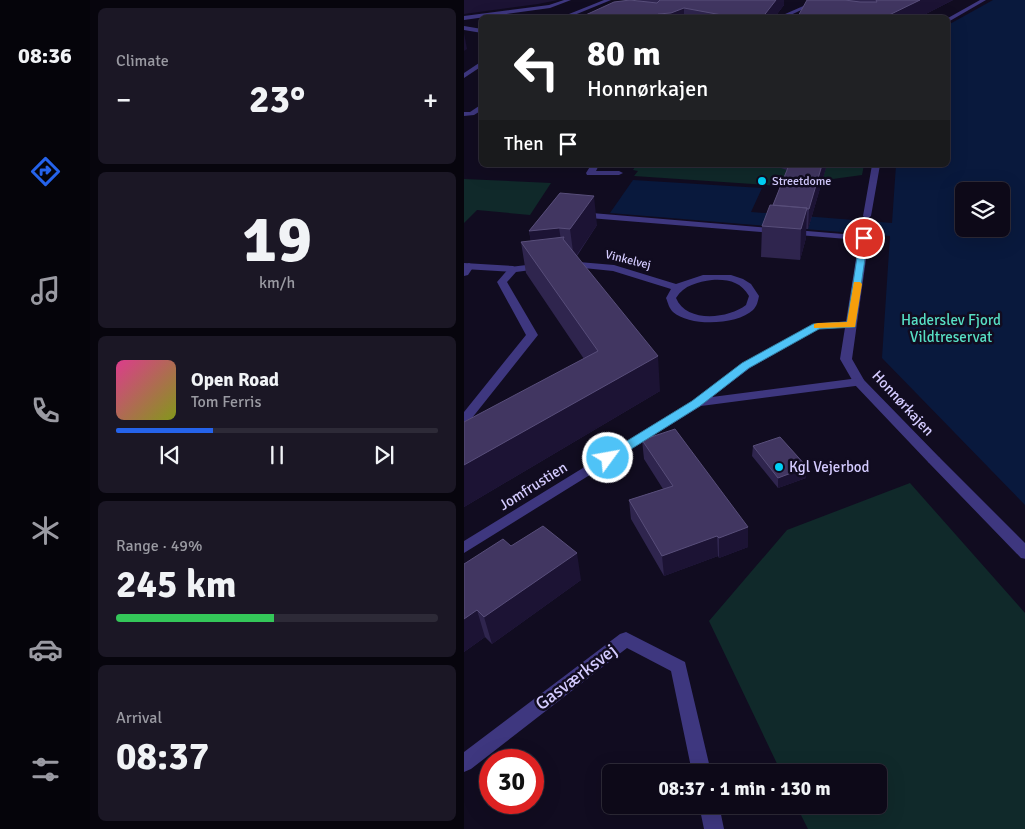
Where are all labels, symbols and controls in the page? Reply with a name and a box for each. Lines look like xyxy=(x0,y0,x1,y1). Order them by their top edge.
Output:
text: 80 m xyxy=(587,32,661,75)
icon: left xyxy=(504,35,569,100)
text: 08:36 xyxy=(18,42,72,69)
text: Climate xyxy=(116,51,169,71)
text: Honnørkajen xyxy=(587,75,708,102)
text: 23° xyxy=(249,76,305,123)
text: − xyxy=(116,83,131,117)
text: + xyxy=(423,83,438,117)
icon: arrive xyxy=(554,130,582,158)
text: Then xyxy=(504,132,544,156)
icon: directions xyxy=(28,154,63,189)
place label: Streetdome xyxy=(772,174,831,189)
marker: Streetdome xyxy=(756,175,768,187)
map controls xyxy=(955,182,1010,237)
button: layers xyxy=(955,182,1010,237)
text: 19 xyxy=(242,200,312,280)
pin xyxy=(843,217,885,259)
icon: arrive xyxy=(850,224,878,252)
street label: Vinkelvej xyxy=(604,247,652,273)
icon: music xyxy=(28,273,63,308)
text: km/h xyxy=(259,273,295,293)
park label: Haderslev Fjord Vildtreservat xyxy=(901,311,1001,346)
street label: Honnørkajen xyxy=(868,367,938,439)
text: Open Road xyxy=(191,368,279,392)
text: Tom Ferris xyxy=(191,392,261,412)
icon: phone xyxy=(28,393,63,428)
position arrow xyxy=(581,431,633,483)
icon: previous xyxy=(156,441,184,469)
icon: pause xyxy=(263,441,291,469)
icon: next xyxy=(370,441,398,469)
street label: Jomfrustien xyxy=(496,458,570,514)
place label: Kgl Vejerbod xyxy=(789,458,870,476)
marker: Kgl Vejerbod xyxy=(773,461,785,473)
icon: climate xyxy=(28,513,63,548)
text: Range · 49% xyxy=(116,536,202,556)
text: 245 km xyxy=(116,561,237,608)
icon: car xyxy=(28,632,63,667)
street label: Gasværksvej xyxy=(531,639,621,715)
text: Arrival xyxy=(116,708,162,728)
text: 08:37 xyxy=(116,733,209,780)
speed limit sign: 30 xyxy=(479,749,544,814)
icon: filters xyxy=(28,752,63,787)
text: 08:37 · 1 min · 130 m xyxy=(658,777,831,801)

